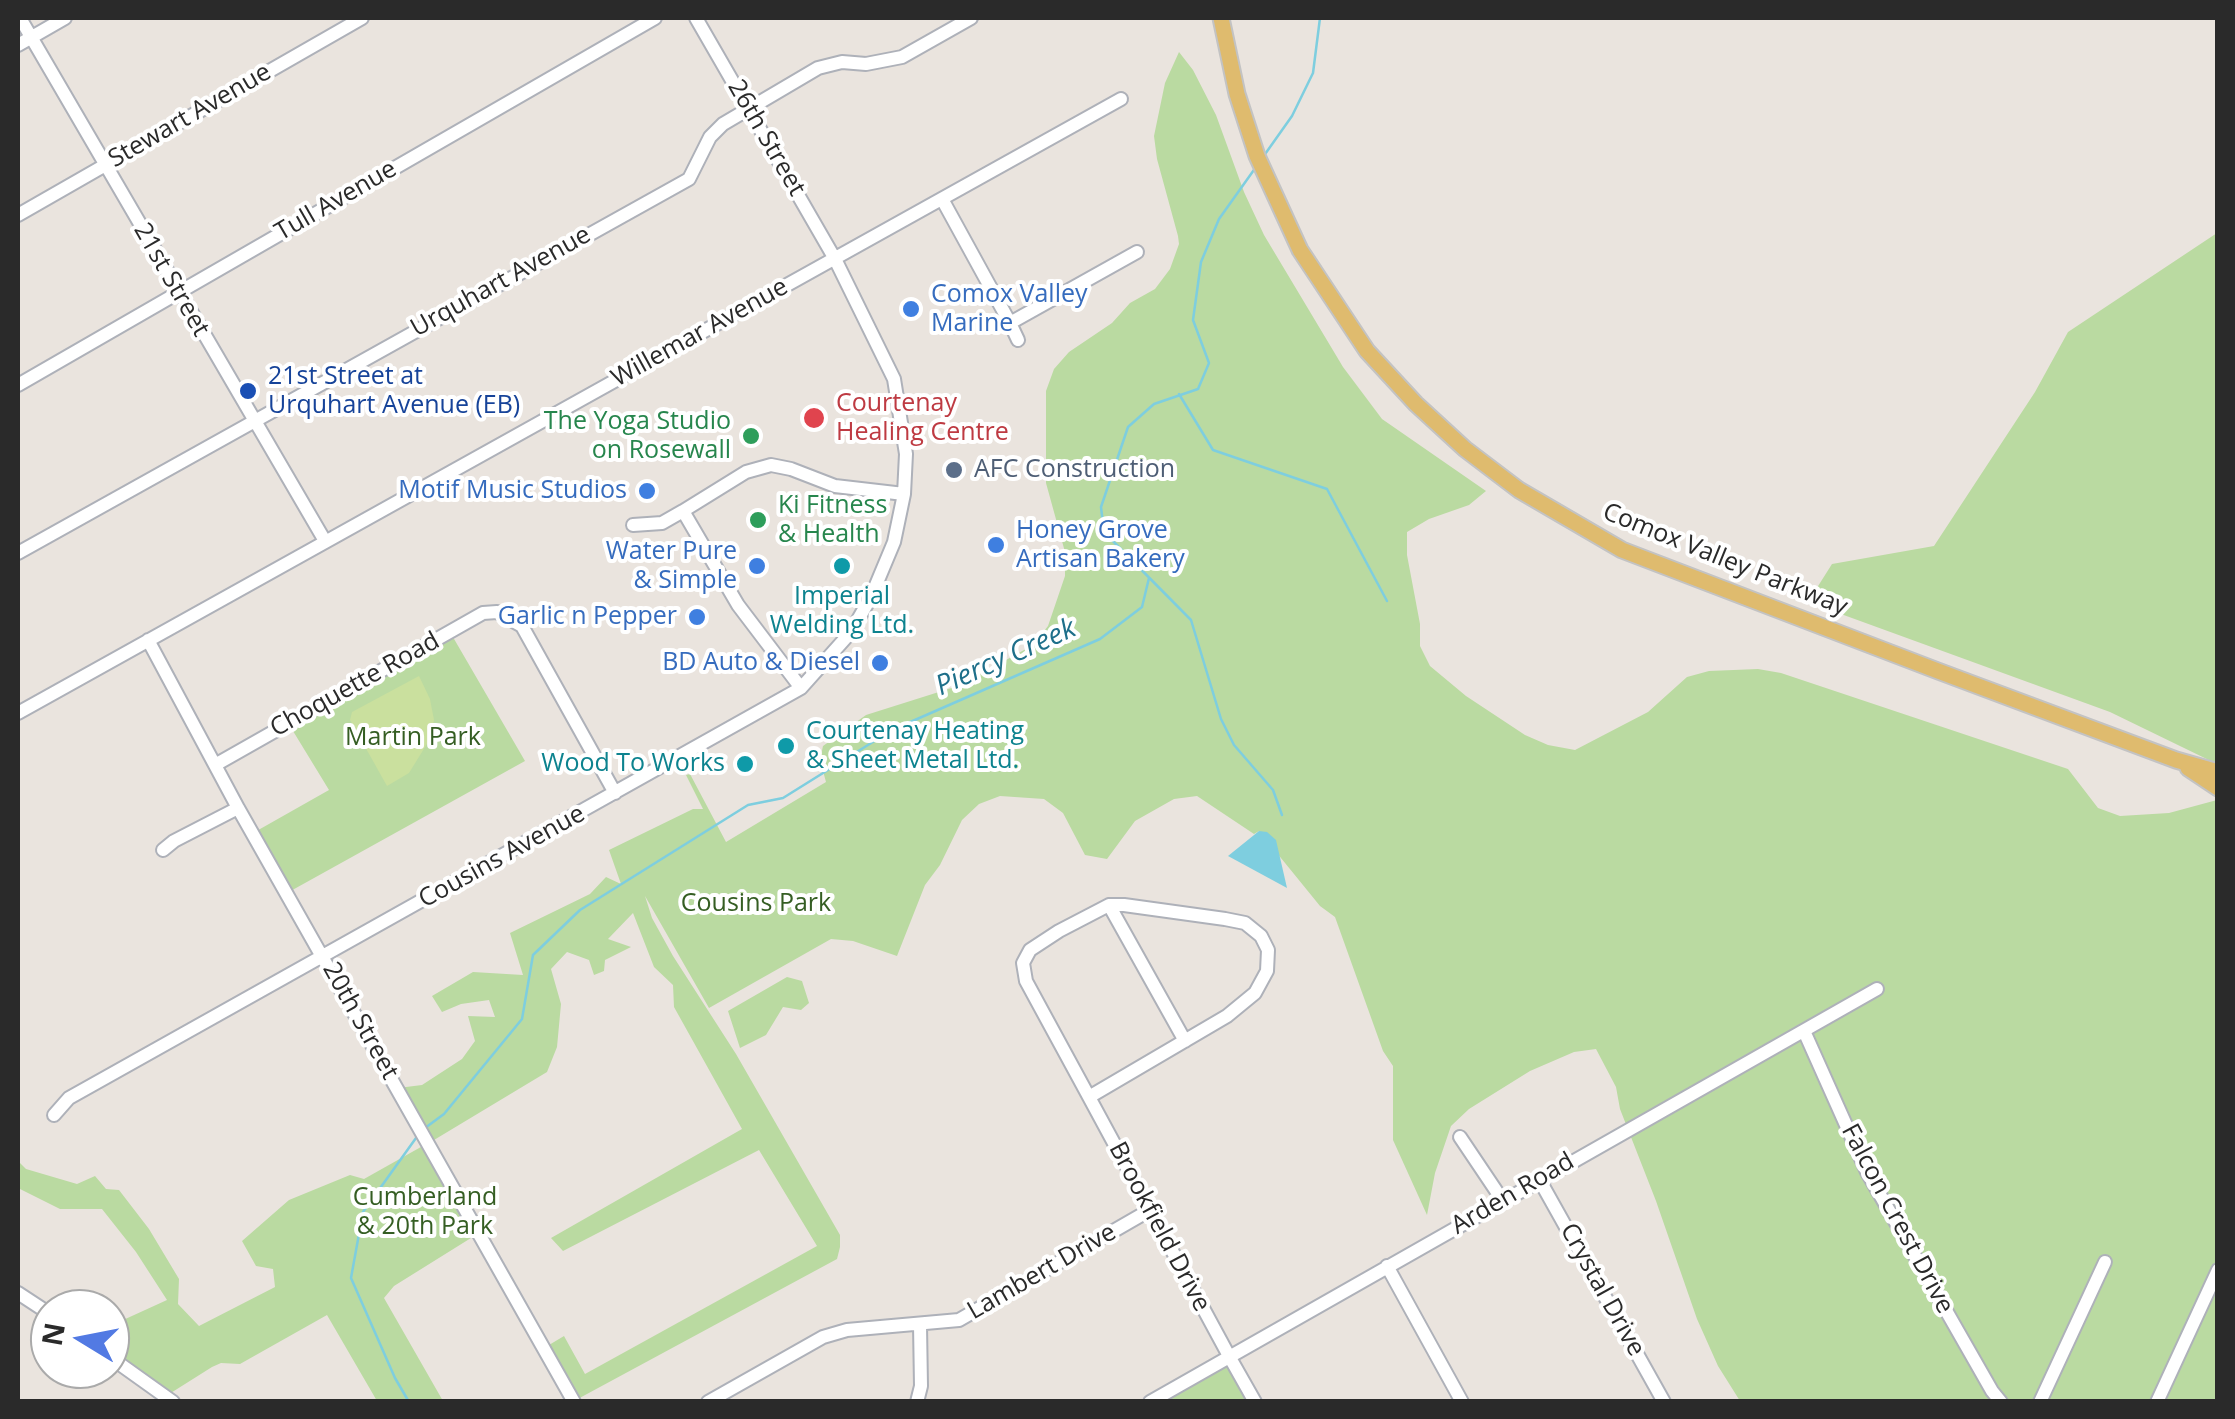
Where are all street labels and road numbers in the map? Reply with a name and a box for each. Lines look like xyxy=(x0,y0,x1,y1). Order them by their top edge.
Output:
street label: Stewart Avenue xyxy=(103,57,277,175)
street label: 26th Street xyxy=(721,75,811,201)
street label: Tull Avenue xyxy=(270,154,402,248)
street label: 21st Street xyxy=(127,218,215,342)
street label: Urquhart Avenue xyxy=(406,220,596,344)
street label: Willemar Avenue xyxy=(607,272,793,394)
street label: Comox Valley Parkway xyxy=(1598,497,1852,623)
street label: Choquette Road xyxy=(265,626,445,744)
street label: Cousins Avenue xyxy=(414,799,590,915)
street label: 20th Street xyxy=(316,957,404,1085)
street label: Falcon Crest Drive xyxy=(1834,1119,1960,1319)
street label: Brookfield Drive xyxy=(1102,1137,1216,1317)
street label: Arden Road xyxy=(1446,1147,1580,1241)
street label: Lambert Drive xyxy=(963,1217,1121,1327)
street label: Crystal Drive xyxy=(1553,1218,1651,1362)

